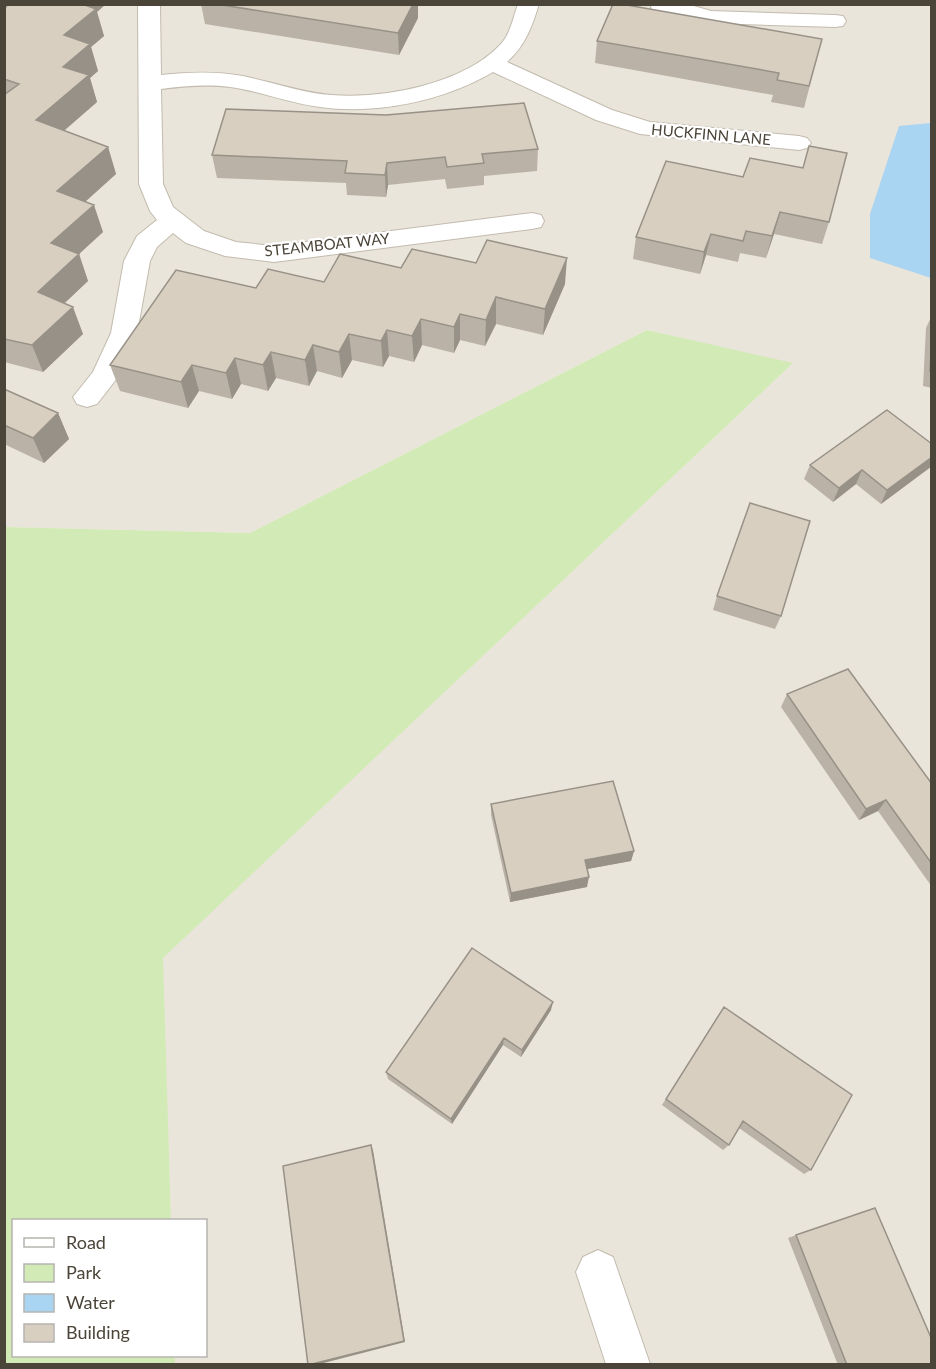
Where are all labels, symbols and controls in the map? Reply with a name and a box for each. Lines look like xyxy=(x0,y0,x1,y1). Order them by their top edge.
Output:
street label: HUCKFINN LANE xyxy=(651,120,772,148)
street label: STEAMBOAT WAY xyxy=(263,228,391,260)
legend xyxy=(12,1219,207,1357)
text: Road xyxy=(66,1231,106,1253)
text: Park xyxy=(66,1261,102,1283)
text: Water xyxy=(66,1291,115,1313)
text: Building xyxy=(66,1321,130,1343)

